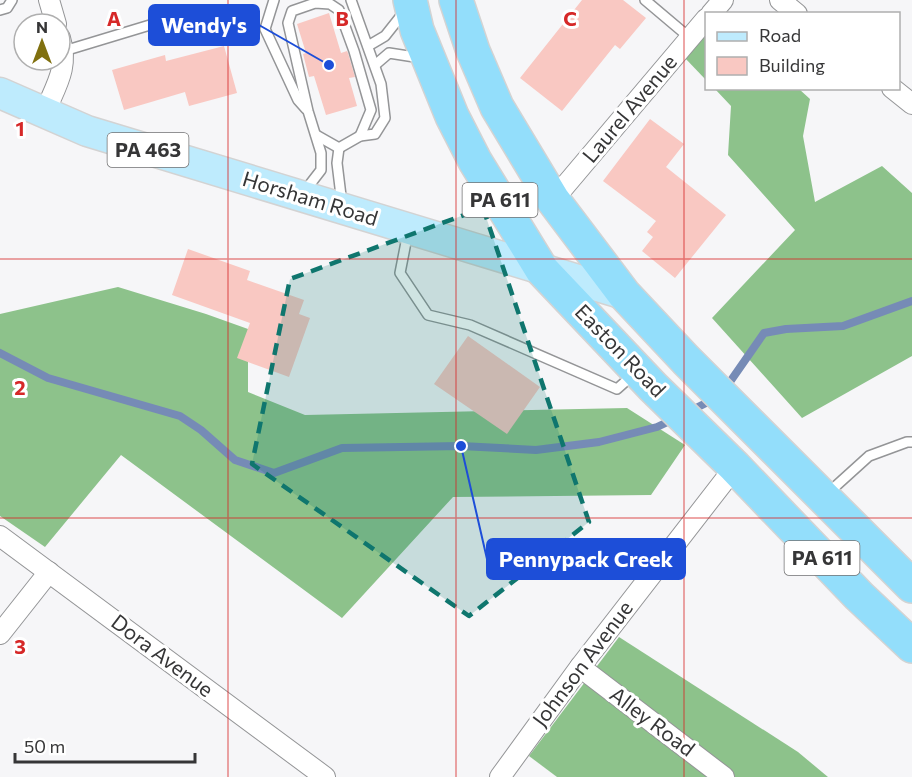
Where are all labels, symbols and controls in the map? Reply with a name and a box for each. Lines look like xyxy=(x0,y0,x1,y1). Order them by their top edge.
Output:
callout: Wendy's xyxy=(149,5,259,45)
text: A xyxy=(107,6,121,30)
text: B xyxy=(335,6,349,30)
text: C xyxy=(563,6,577,30)
text: Wendy's xyxy=(161,11,247,38)
north arrow xyxy=(12,12,72,72)
legend xyxy=(705,12,900,90)
text: N xyxy=(36,17,48,36)
text: Road xyxy=(759,24,801,46)
street label: Laurel Avenue xyxy=(576,49,681,167)
text: Building xyxy=(759,54,825,76)
text: 1 xyxy=(15,116,25,140)
road number: PA 463 xyxy=(108,133,188,167)
street label: Horsham Road xyxy=(240,165,381,230)
road number: PA 611 xyxy=(462,183,538,217)
street label: Easton Road xyxy=(571,298,671,401)
text: 2 xyxy=(14,375,26,399)
callout: Pennypack Creek xyxy=(487,539,685,579)
road number: PA 611 xyxy=(784,541,860,575)
text: Pennypack Creek xyxy=(499,545,674,572)
street label: Johnson Avenue xyxy=(526,595,637,731)
street label: Dora Avenue xyxy=(107,608,219,701)
text: 3 xyxy=(14,634,26,658)
street label: Alley Road xyxy=(605,681,700,761)
scale bar xyxy=(15,726,195,764)
text: 50 m xyxy=(24,735,65,757)

